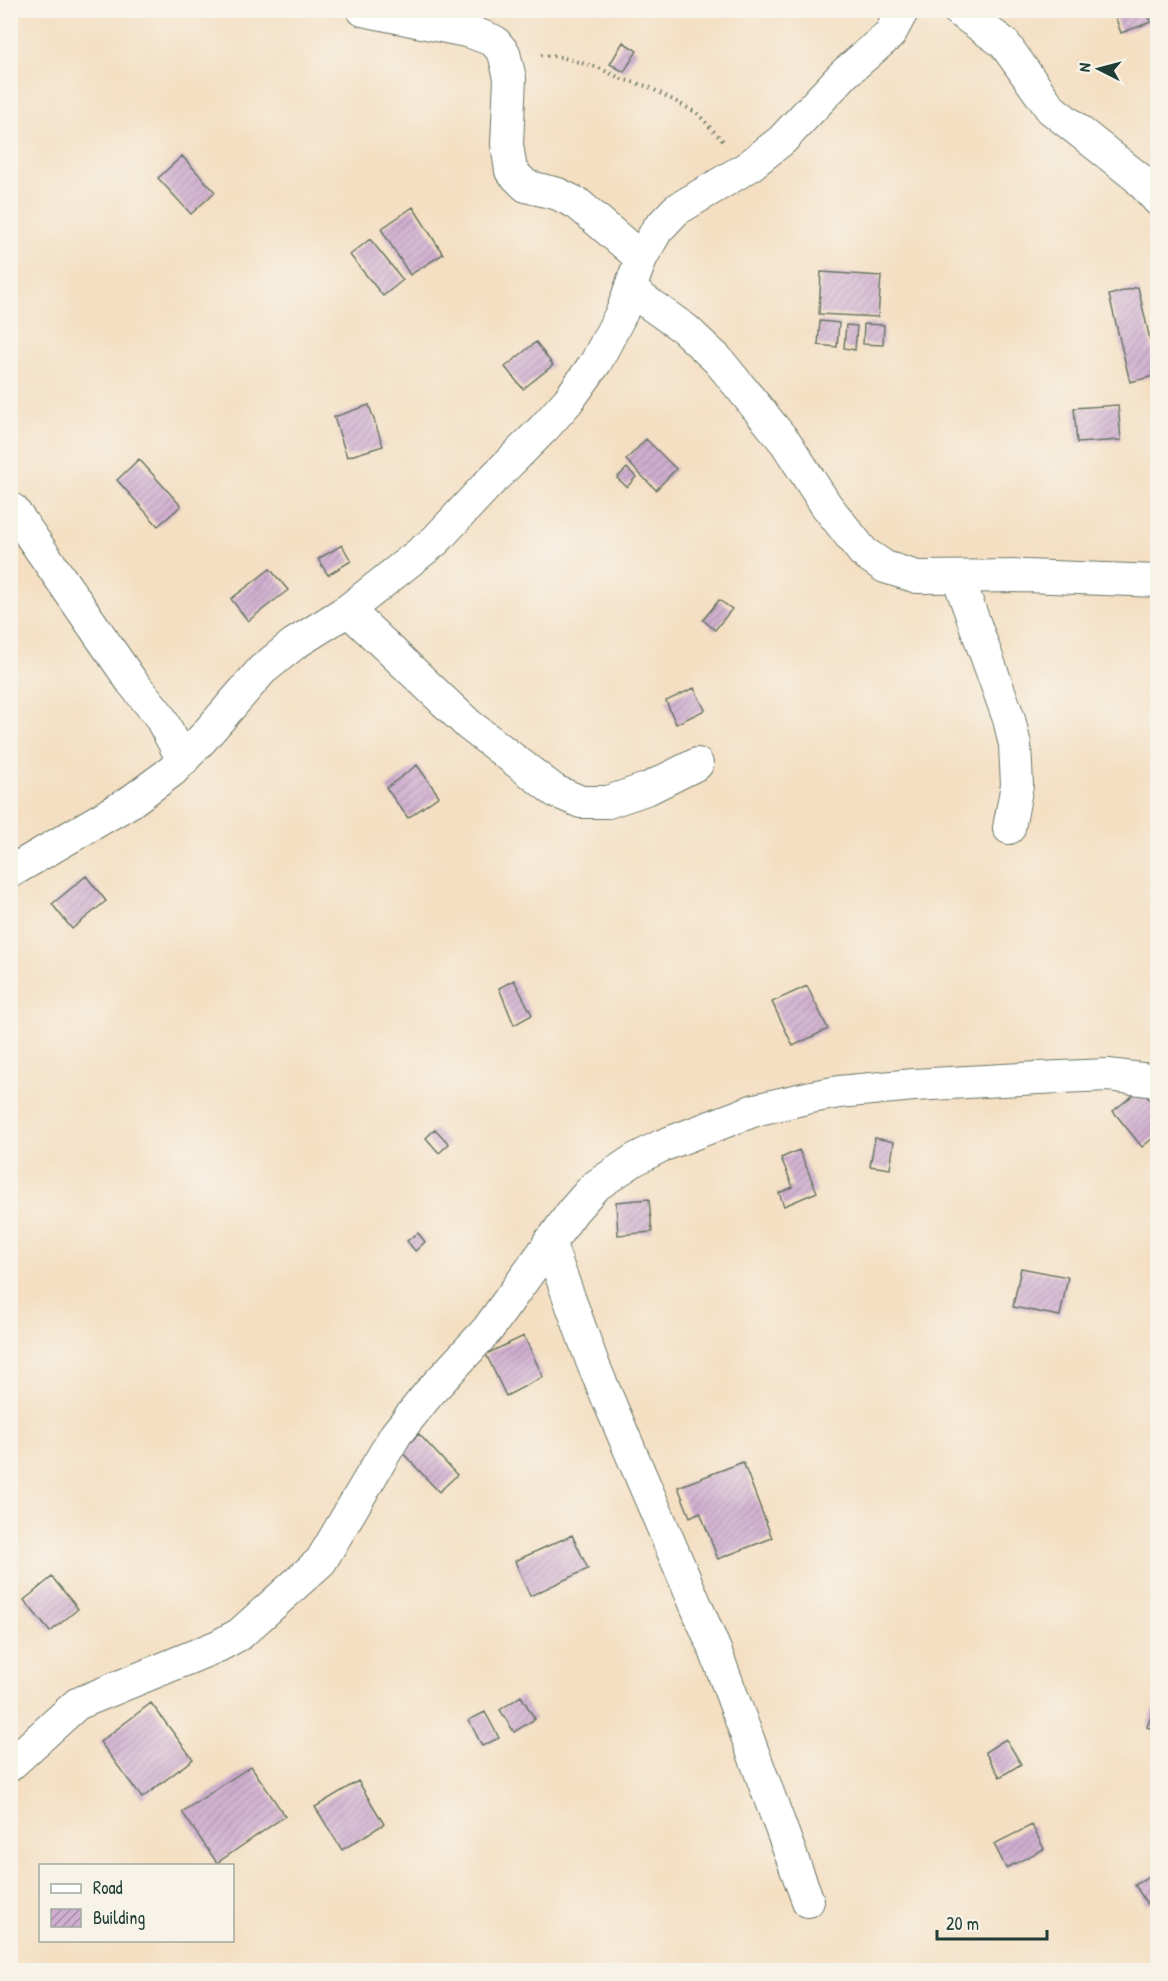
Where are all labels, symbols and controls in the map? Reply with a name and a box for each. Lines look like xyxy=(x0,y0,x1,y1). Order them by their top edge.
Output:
north arrow xyxy=(1069,39,1129,99)
text: N xyxy=(1073,62,1096,73)
legend xyxy=(39,1864,234,1942)
text: Road xyxy=(93,1875,123,1900)
scale bar xyxy=(937,1903,1046,1941)
text: Building xyxy=(93,1905,145,1930)
text: 20 m xyxy=(946,1911,979,1936)

